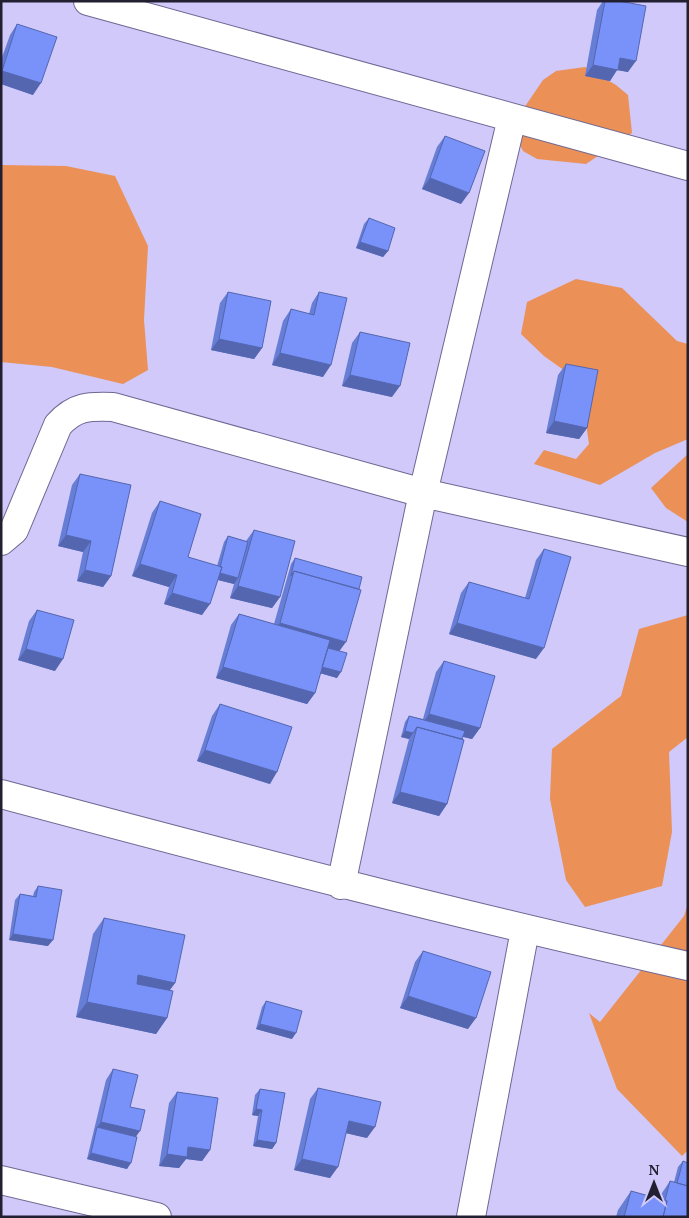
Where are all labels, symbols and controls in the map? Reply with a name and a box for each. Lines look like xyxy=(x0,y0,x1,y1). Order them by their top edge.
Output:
north arrow xyxy=(629,1158,679,1208)
text: N xyxy=(648,1160,660,1179)

